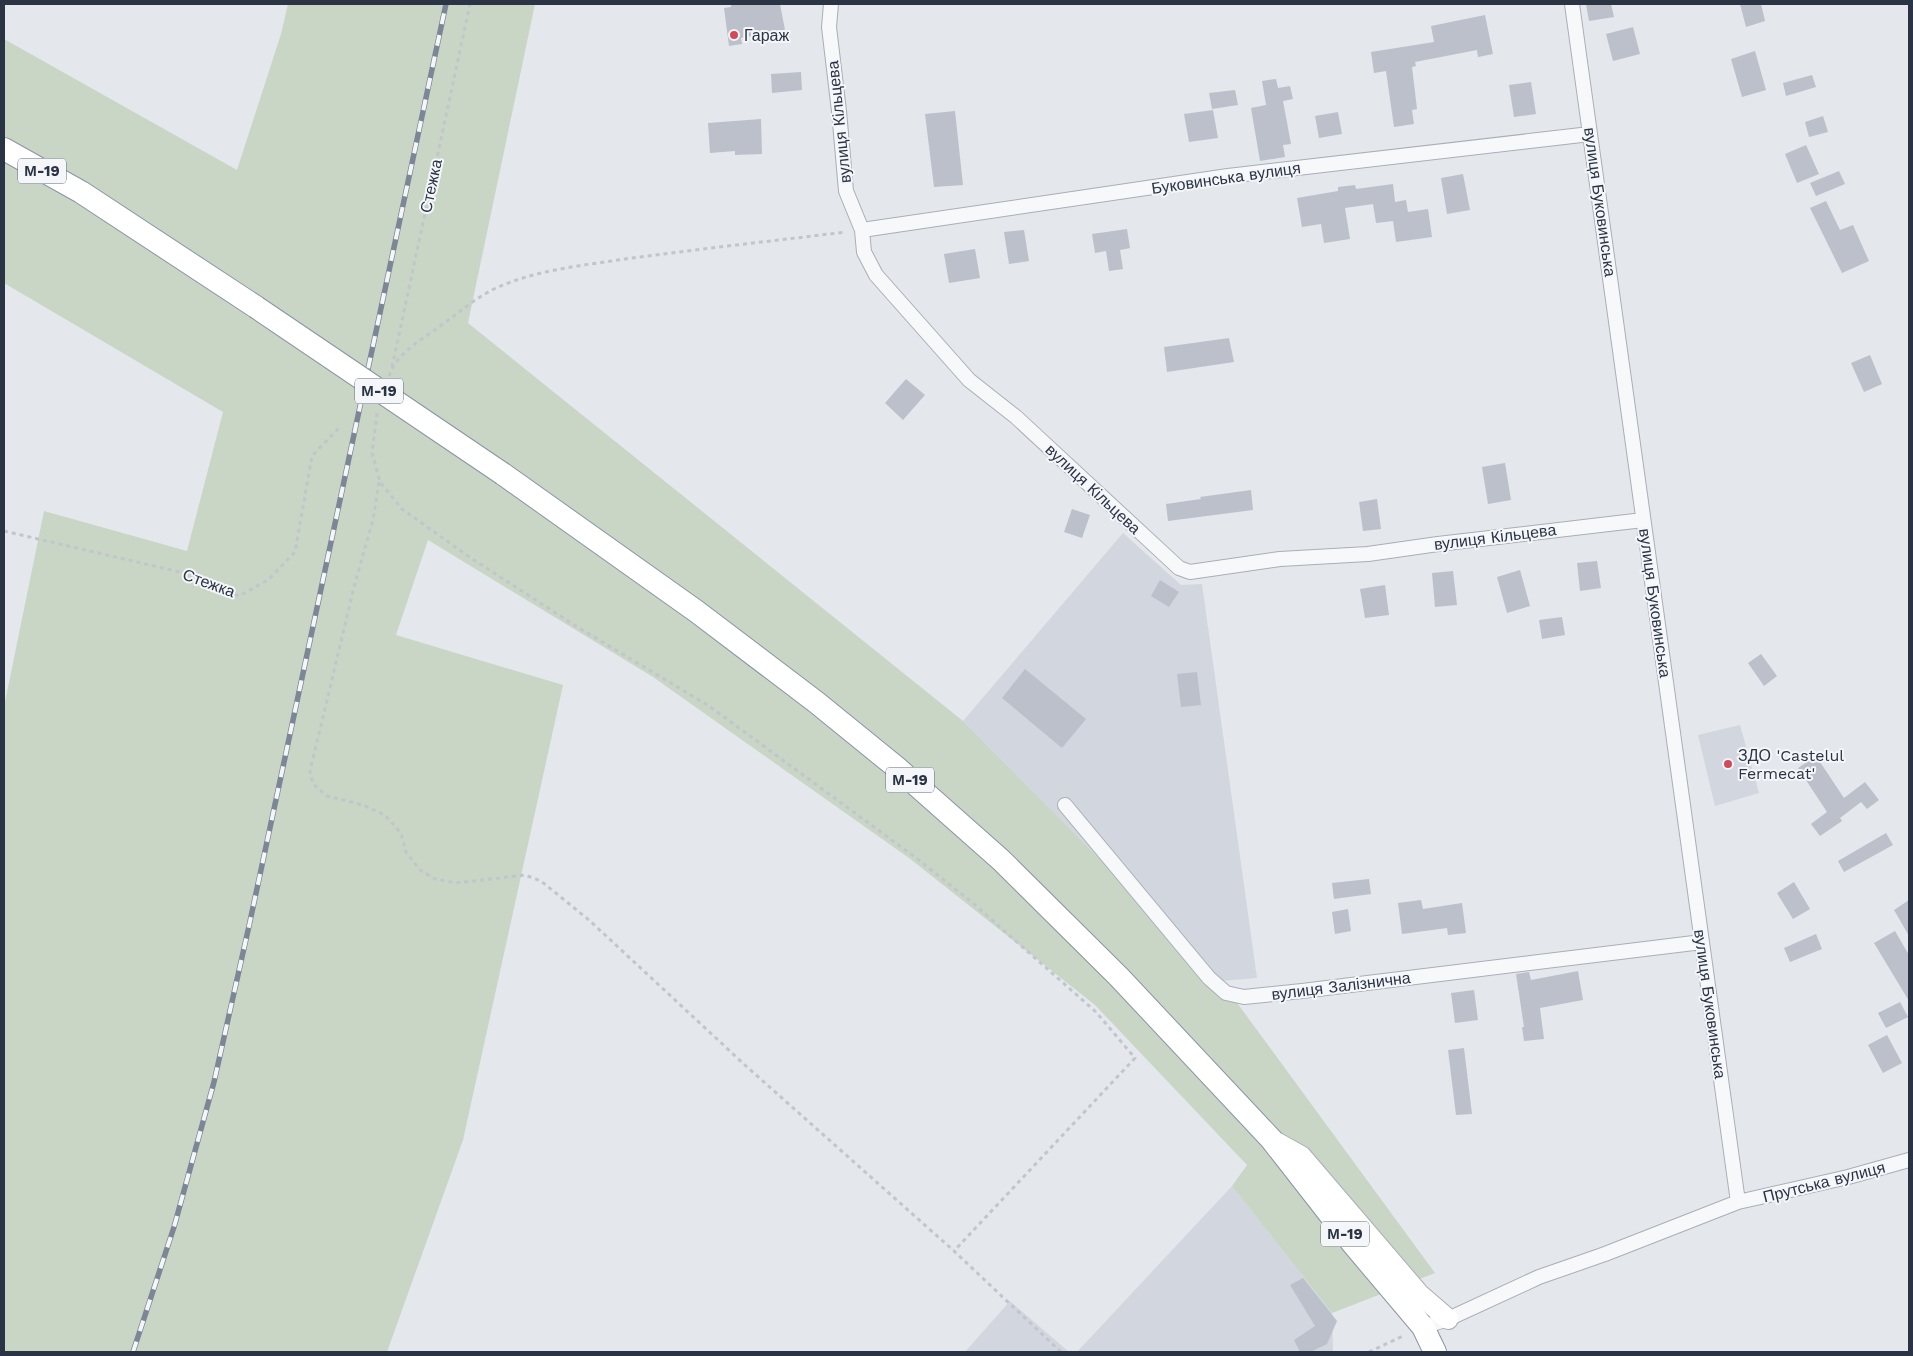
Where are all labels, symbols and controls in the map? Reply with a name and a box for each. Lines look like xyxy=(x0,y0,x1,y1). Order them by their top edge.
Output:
place label: Гараж xyxy=(744,26,789,45)
marker: Гараж xyxy=(728,29,740,41)
street label: вулиця Кільцева xyxy=(823,60,855,184)
street label: вулиця Буковинська xyxy=(1580,126,1620,278)
street label: Стежка xyxy=(416,157,446,215)
road number: М-19 xyxy=(18,158,66,184)
street label: Буковинська вулиця xyxy=(1150,158,1302,198)
road number: М-19 xyxy=(355,378,403,404)
street label: вулиця Кільцева xyxy=(1042,440,1145,538)
street label: вулиця Кільцева xyxy=(1433,520,1557,554)
street label: вулиця Буковинська xyxy=(1635,527,1675,679)
street label: Стежка xyxy=(180,565,238,601)
place label: ЗДО 'Castelul Fermecat' xyxy=(1738,746,1844,783)
marker: ЗДО 'Castelul Fermecat' xyxy=(1722,758,1734,770)
road number: М-19 xyxy=(886,768,934,792)
street label: вулиця Буковинська xyxy=(1690,928,1730,1080)
street label: вулиця Залізнична xyxy=(1270,968,1412,1004)
street label: Прутська вулиця xyxy=(1761,1158,1887,1206)
road number: М-19 xyxy=(1321,1222,1369,1246)

